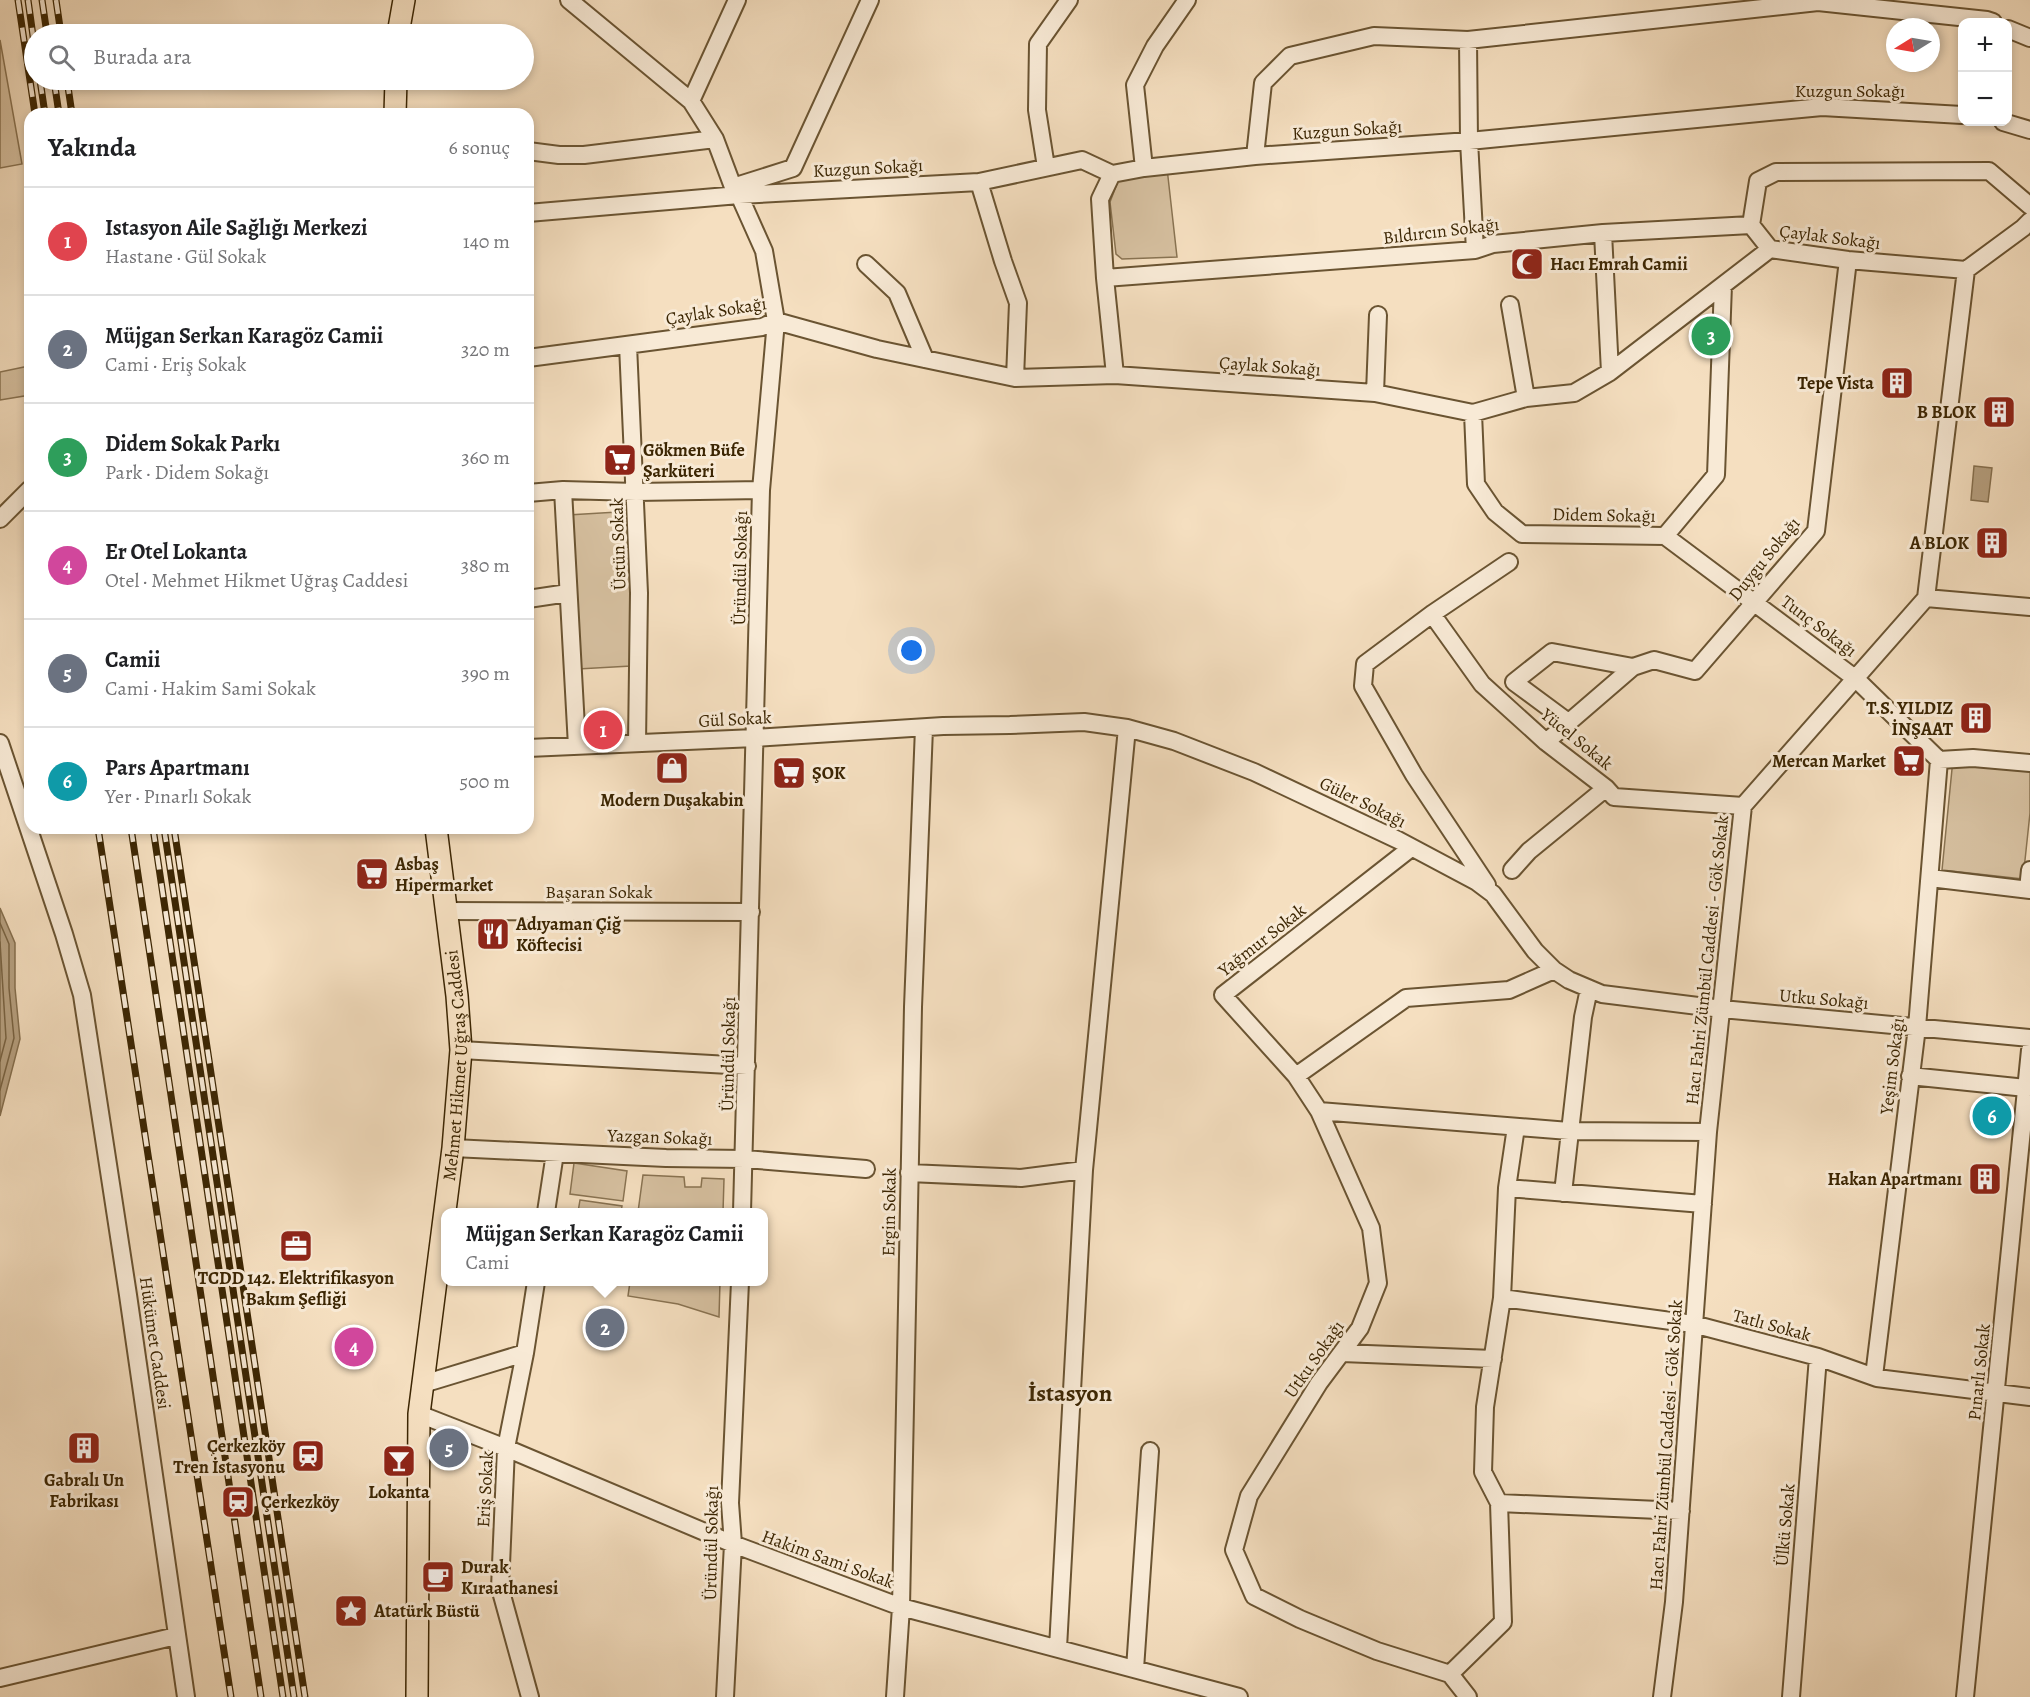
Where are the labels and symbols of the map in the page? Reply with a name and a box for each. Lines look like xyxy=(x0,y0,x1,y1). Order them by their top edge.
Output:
north arrow xyxy=(1886,18,1940,72)
street label: Kuzgun Sokağı xyxy=(1795,79,1905,103)
street label: Kuzgun Sokağı xyxy=(1291,114,1403,146)
street label: Kuzgun Sokağı xyxy=(812,153,924,183)
street label: Bıldırcın Sokağı xyxy=(1381,212,1501,250)
street label: Çaylak Sokağı xyxy=(1778,219,1882,255)
mosque icon: Hacı Emrah Camii xyxy=(1509,246,1545,282)
place label: Hacı Emrah Camii xyxy=(1550,252,1688,276)
street label: Çaylak Sokağı xyxy=(664,291,768,331)
pin: 3 xyxy=(1692,314,1730,358)
street label: Çaylak Sokağı xyxy=(1218,350,1322,382)
building icon: Tepe Vista xyxy=(1879,365,1915,401)
place label: Tepe Vista xyxy=(1798,371,1874,395)
building icon: B BLOK xyxy=(1981,394,2017,430)
place label: B BLOK xyxy=(1917,400,1976,424)
place label: Gökmen Büfe Şarküteri xyxy=(643,438,745,483)
supermarket icon: Gökmen Büfe Şarküteri xyxy=(602,442,638,478)
street label: Üstün Sokak xyxy=(604,497,632,591)
street label: Didem Sokağı xyxy=(1552,502,1656,528)
street label: Üründül Sokağı xyxy=(727,510,753,626)
street label: Duygu Sokağı xyxy=(1723,512,1805,606)
building icon: A BLOK xyxy=(1974,525,2010,561)
place label: A BLOK xyxy=(1909,531,1969,555)
street label: Tunç Sokağı xyxy=(1776,590,1862,662)
your location xyxy=(897,636,926,665)
place label: T.S. YILDIZ İNŞAAT xyxy=(1866,696,1954,741)
building icon: T.S. YILDIZ İNŞAAT xyxy=(1958,700,1994,736)
street label: Yücel Sokak xyxy=(1535,702,1618,776)
street label: Gül Sokak xyxy=(698,705,772,733)
pin: 1 xyxy=(584,708,622,752)
supermarket icon: Mercan Market xyxy=(1891,743,1927,779)
place label: Mercan Market xyxy=(1772,749,1886,773)
shop icon: Modern Duşakabin xyxy=(654,750,690,786)
supermarket icon: ŞOK xyxy=(771,755,807,791)
place label: ŞOK xyxy=(812,761,846,785)
street label: Güler Sokağı xyxy=(1316,771,1410,833)
place label: Modern Duşakabin xyxy=(600,788,744,812)
street label: Hacı Fahri Zümbül Caddesi - Gök Sokak xyxy=(1680,814,1734,1106)
place label: Asbaş Hipermarket xyxy=(394,852,493,897)
supermarket icon: Asbaş Hipermarket xyxy=(354,856,390,892)
street label: Başaran Sokak xyxy=(545,880,653,904)
street label: Yağmur Sokak xyxy=(1212,898,1311,982)
place label: Adıyaman Çiğ Köftecisi xyxy=(515,912,622,957)
restaurant icon: Adıyaman Çiğ Köftecisi xyxy=(475,916,511,952)
street label: Mehmet Hikmet Uğraş Caddesi xyxy=(437,949,473,1182)
street label: Utku Sokağı xyxy=(1778,983,1870,1015)
street label: Üründül Sokağı xyxy=(715,996,741,1112)
street label: Yeşim Sokağı xyxy=(1874,1016,1910,1117)
pin: 6 xyxy=(1972,1094,2012,1138)
street label: Yazgan Sokağı xyxy=(606,1123,713,1151)
building icon: Hakan Apartmanı xyxy=(1967,1161,2003,1197)
street label: Ergin Sokak xyxy=(876,1167,902,1256)
place label: Hakan Apartmanı xyxy=(1827,1167,1962,1191)
office icon: TCDD 142. Elektrifikasyon Bakım Şefliği xyxy=(278,1228,314,1264)
place label: TCDD 142. Elektrifikasyon Bakım Şefliği xyxy=(198,1266,394,1311)
street label: Hükümet Caddesi xyxy=(134,1275,176,1411)
street label: Hacı Fahri Zümbül Caddesi - Gök Sokak xyxy=(1644,1299,1688,1591)
street label: Tatlı Sokak xyxy=(1730,1303,1814,1347)
pin: 2 xyxy=(586,1306,624,1350)
street label: Utku Sokağı xyxy=(1278,1315,1350,1403)
street label: Pınarlı Sokak xyxy=(1962,1322,1996,1422)
pin: 4 xyxy=(334,1324,374,1370)
district label: İstasyon xyxy=(1028,1377,1113,1409)
pin: 5 xyxy=(430,1426,468,1470)
building icon: Gabralı Un Fabrikası xyxy=(66,1430,102,1466)
place label: Çerkezköy Tren İstasyonu xyxy=(173,1434,286,1479)
station icon: Çerkezköy Tren İstasyonu xyxy=(290,1438,326,1474)
bar icon: Lokanta xyxy=(381,1443,417,1479)
street label: Eriş Sokak xyxy=(471,1450,499,1528)
place label: Gabralı Un Fabrikası xyxy=(44,1468,124,1513)
place label: Lokanta xyxy=(368,1480,430,1504)
street label: Ülkü Sokak xyxy=(1769,1483,1801,1567)
station icon: Çerkezköy xyxy=(220,1484,256,1520)
street label: Üründül Sokağı xyxy=(698,1485,724,1601)
place label: Çerkezköy xyxy=(261,1490,340,1514)
street label: Hakim Sami Sokak xyxy=(758,1524,898,1594)
place label: Durak Kıraathanesi xyxy=(461,1555,558,1600)
cafe icon: Durak Kıraathanesi xyxy=(420,1559,456,1595)
place icon: Atatürk Büstü xyxy=(333,1593,369,1629)
place label: Atatürk Büstü xyxy=(373,1599,480,1623)

